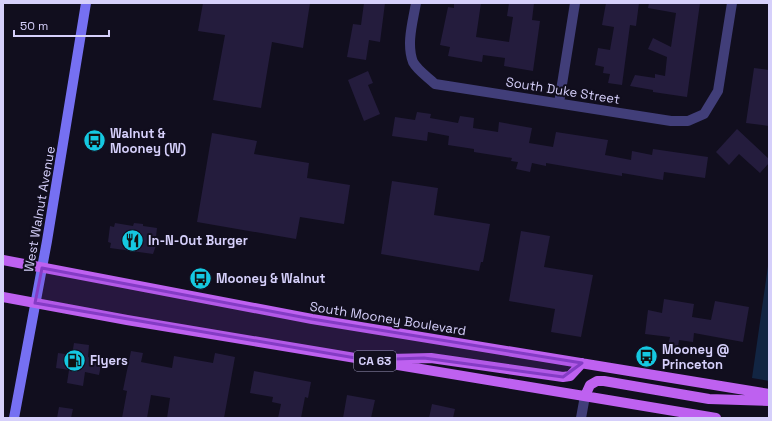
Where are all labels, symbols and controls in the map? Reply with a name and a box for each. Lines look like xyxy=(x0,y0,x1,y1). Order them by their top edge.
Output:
scale bar xyxy=(14,12,109,38)
text: 50 m xyxy=(20,18,48,34)
street label: South Duke Street xyxy=(505,73,621,108)
place label: Walnut & Mooney (W) xyxy=(110,125,186,157)
bus stop icon: Walnut & Mooney (W) xyxy=(82,127,108,153)
street label: West Walnut Avenue xyxy=(20,145,59,273)
restaurant icon: In-N-Out Burger xyxy=(120,227,146,253)
place label: In-N-Out Burger xyxy=(148,232,248,249)
bus stop icon: Mooney & Walnut xyxy=(188,265,214,291)
place label: Mooney & Walnut xyxy=(216,270,326,287)
street label: South Mooney Boulevard xyxy=(309,298,467,339)
place label: Mooney @ Princeton xyxy=(662,341,729,373)
bus stop icon: Mooney @ Princeton xyxy=(633,343,659,369)
fuel station icon: Flyers xyxy=(61,347,87,373)
road number: CA 63 xyxy=(354,351,396,371)
place label: Flyers xyxy=(90,352,128,369)

